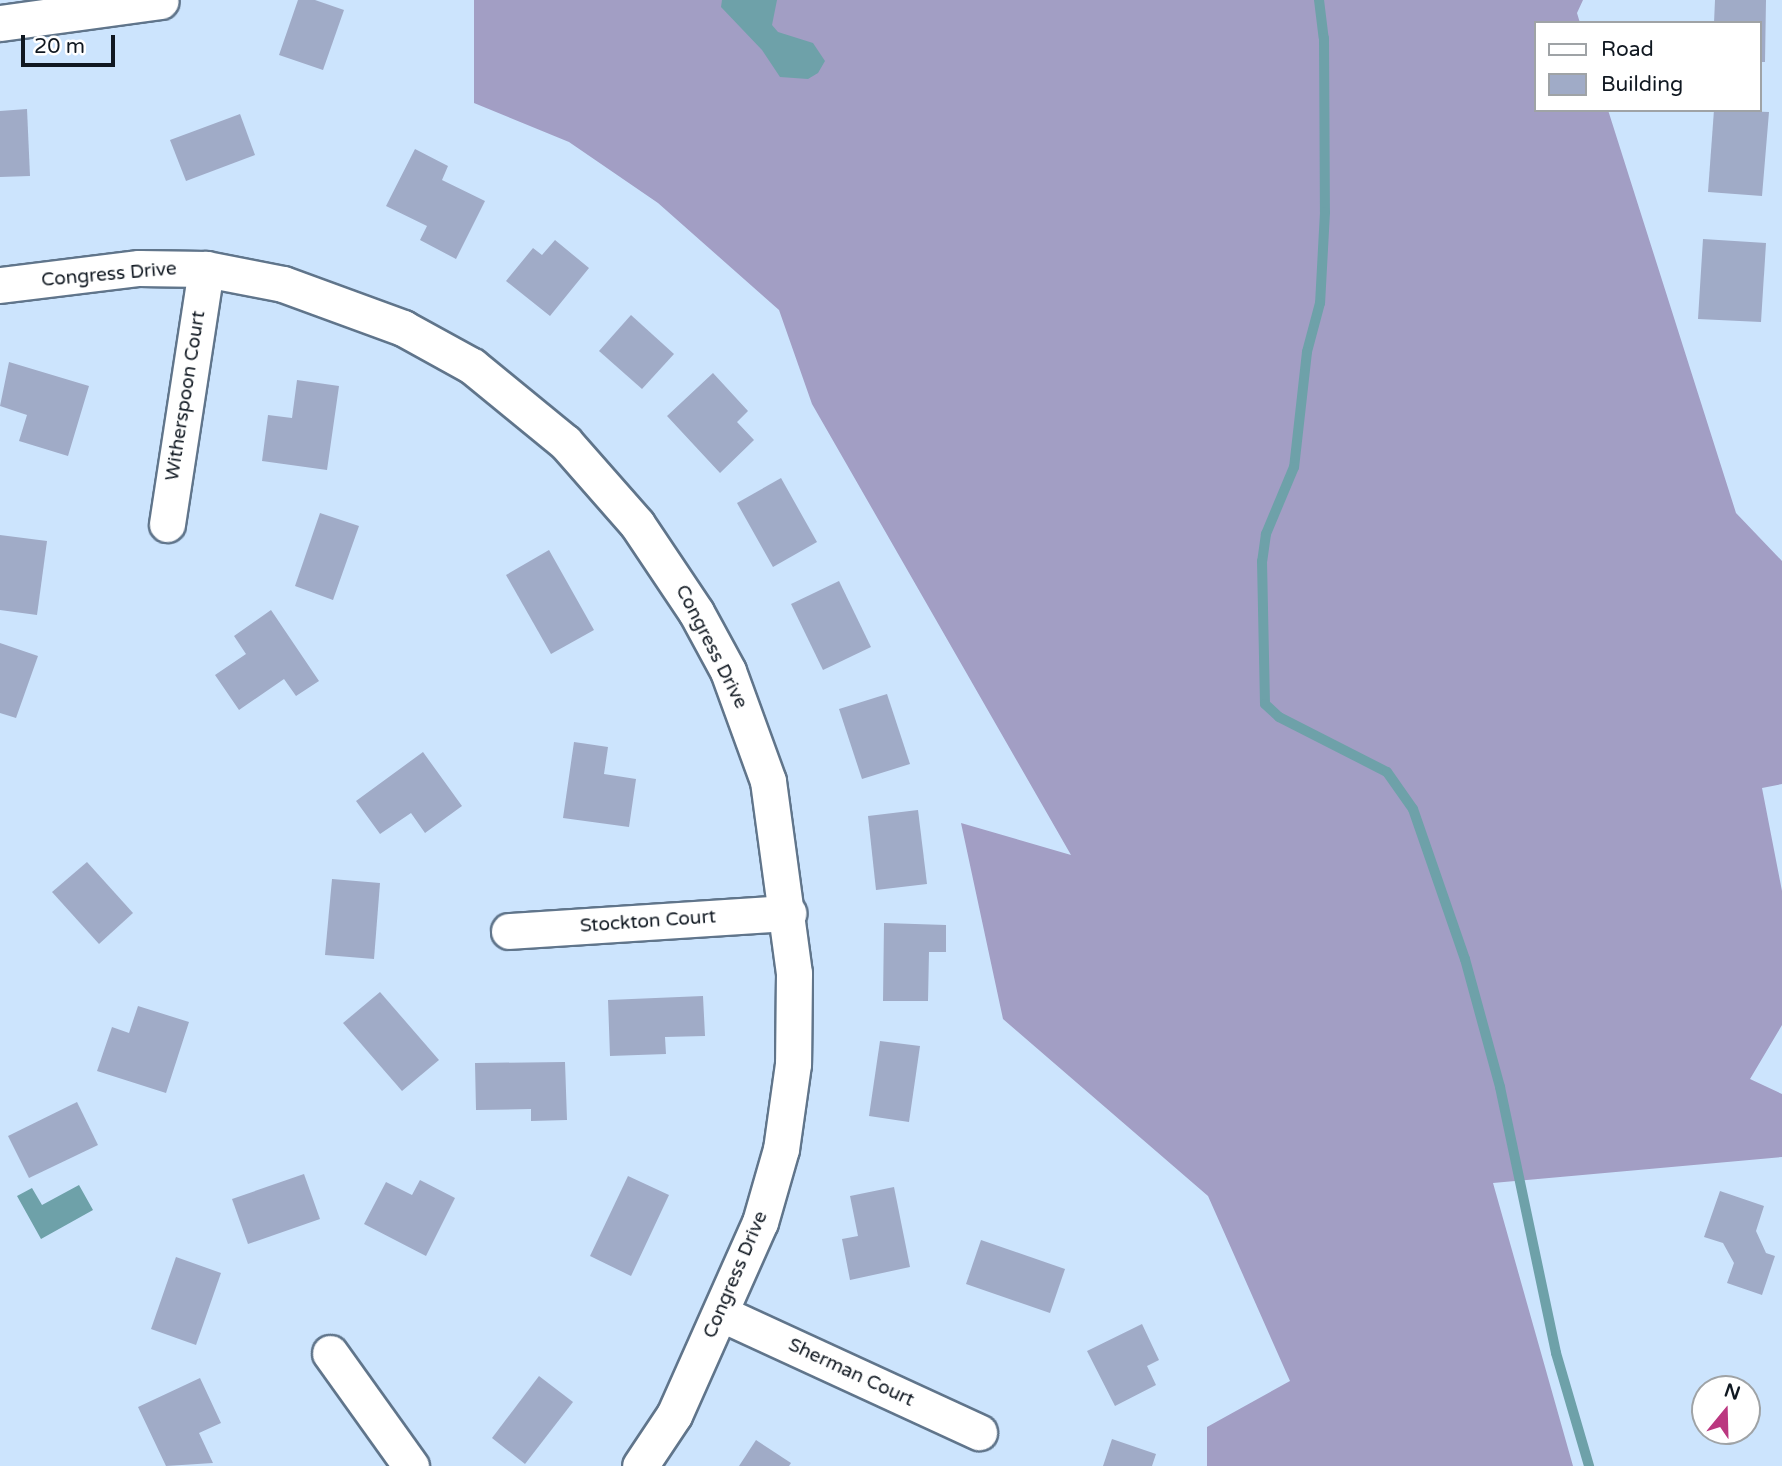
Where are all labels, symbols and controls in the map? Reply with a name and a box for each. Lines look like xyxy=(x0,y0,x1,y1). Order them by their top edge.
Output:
scale bar xyxy=(24,21,119,65)
legend xyxy=(1534,21,1761,112)
text: 20 m xyxy=(34,34,85,59)
text: Road xyxy=(1601,37,1654,62)
text: Building xyxy=(1601,72,1683,97)
street label: Congress Drive xyxy=(40,258,178,292)
street label: Witherspoon Court xyxy=(161,309,211,483)
street label: Congress Drive xyxy=(670,581,752,713)
street label: Stockton Court xyxy=(579,906,717,938)
street label: Congress Drive xyxy=(699,1208,773,1342)
street label: Sherman Court xyxy=(784,1334,918,1412)
north arrow xyxy=(1691,1375,1761,1445)
text: N xyxy=(1721,1379,1743,1405)

